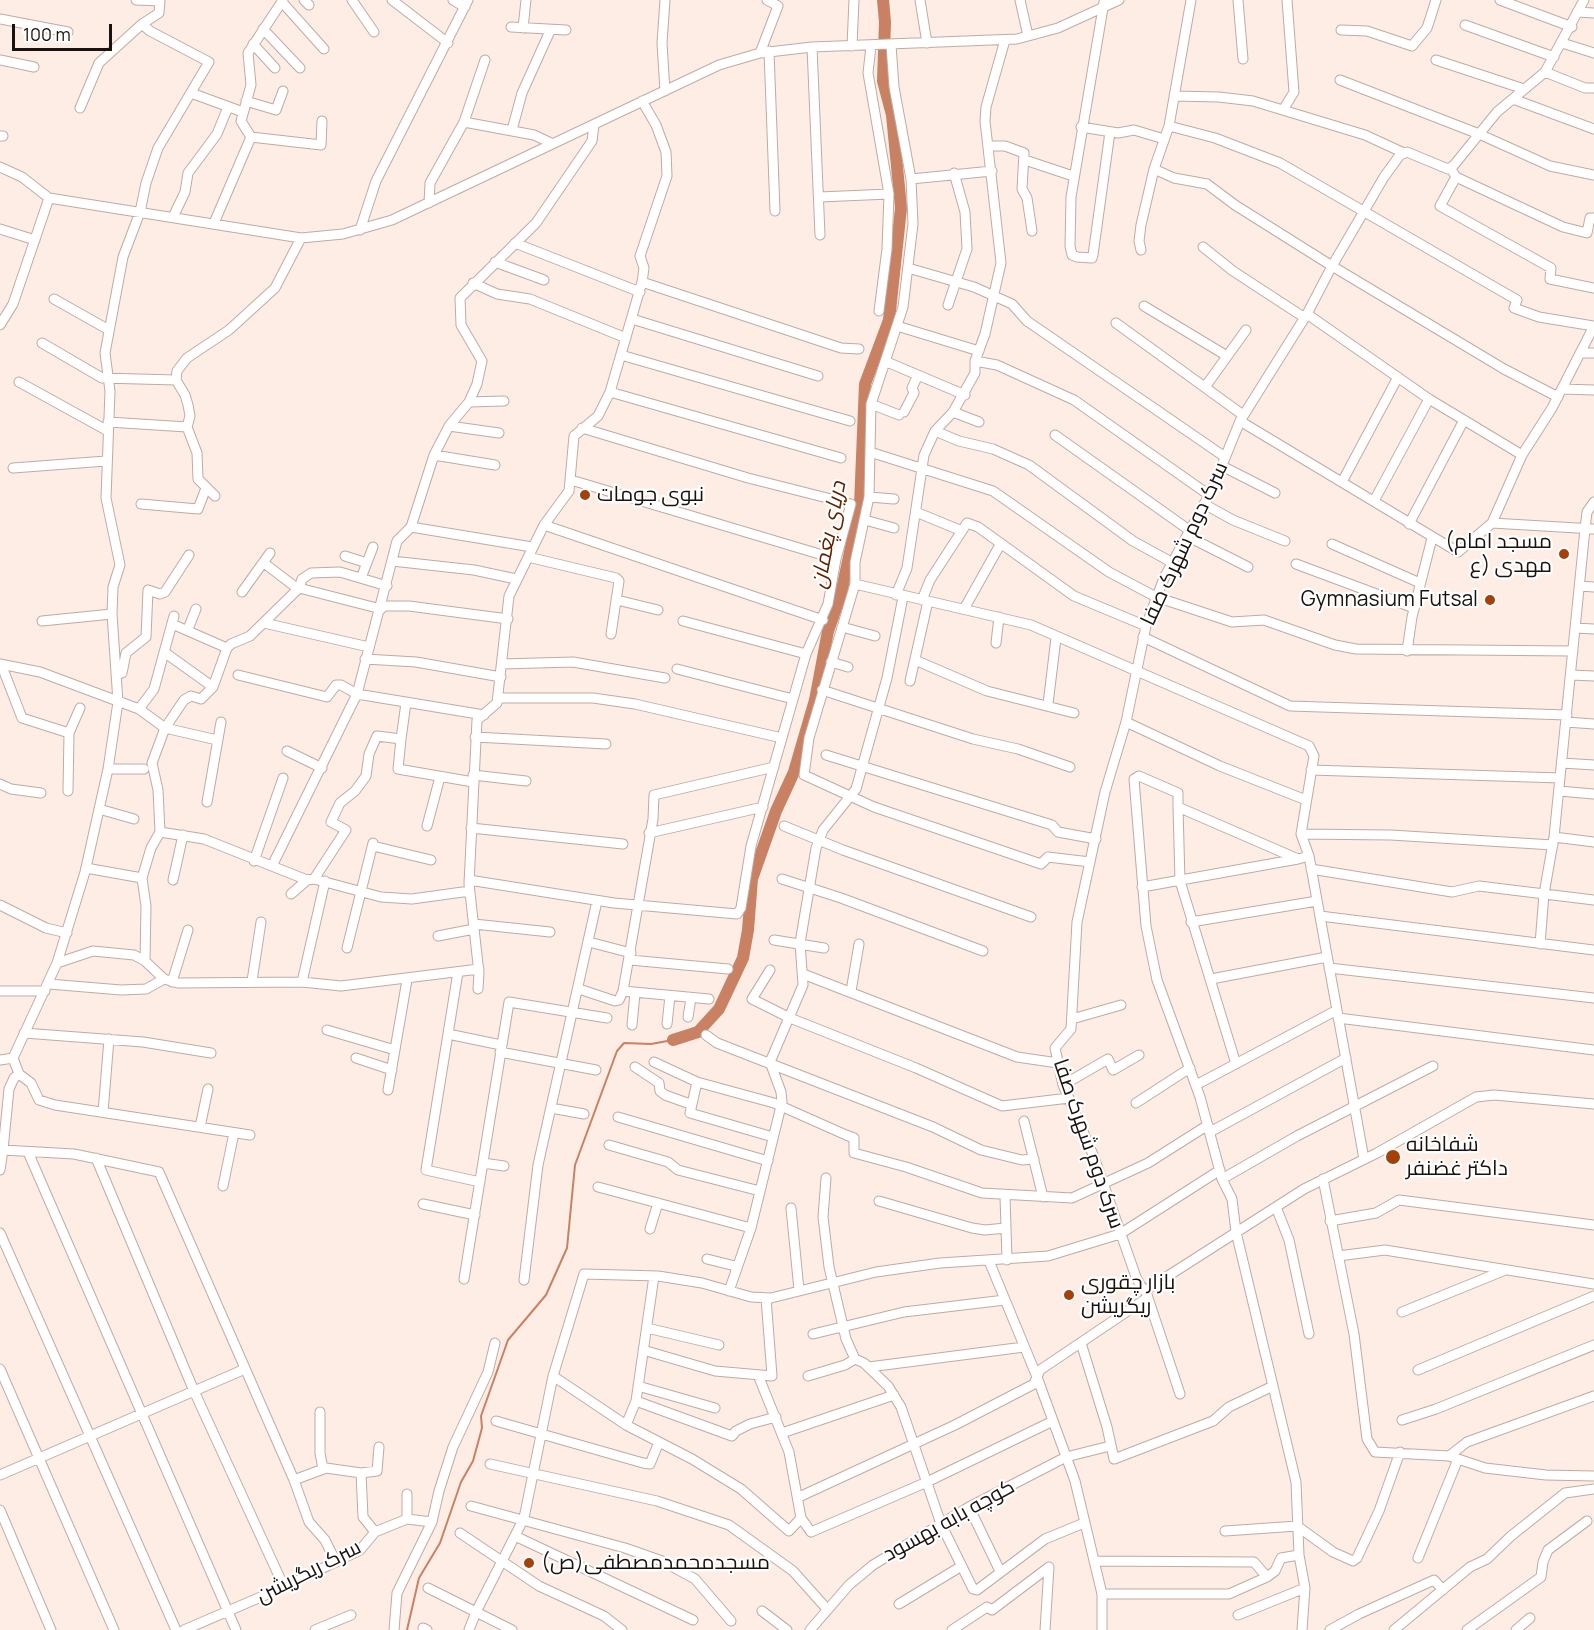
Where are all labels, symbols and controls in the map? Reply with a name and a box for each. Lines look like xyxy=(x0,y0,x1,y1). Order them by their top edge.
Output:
scale bar xyxy=(15,12,116,50)
text: 100 m xyxy=(23,22,71,46)
street label: سرک دوم شهرک صفا xyxy=(1136,458,1234,630)
water label: دریای پغمان xyxy=(806,479,852,591)
place label: نبوی جومات xyxy=(597,482,704,508)
marker: نبوی جومات xyxy=(578,488,592,502)
place label: (مسجد امام مهدی (ع xyxy=(1445,529,1552,579)
marker: (مسجد امام مهدی (ع xyxy=(1557,547,1571,561)
place label: Gymnasium Futsal xyxy=(1301,587,1478,613)
marker: Gymnasium Futsal xyxy=(1483,593,1497,607)
street label: سرک دوم شهرک صفا xyxy=(1047,1056,1129,1232)
place label: شفاخانه داکتر غضنفر xyxy=(1406,1132,1508,1182)
marker: شفاخانه داکتر غضنفر xyxy=(1384,1148,1402,1166)
place label: بازار چقوری ریگریشن xyxy=(1081,1270,1175,1320)
marker: بازار چقوری ریگریشن xyxy=(1062,1288,1076,1302)
street label: کوچه بابه بهسود xyxy=(879,1474,1019,1568)
street label: سرک ریگریشن xyxy=(252,1535,366,1609)
place label: مسجدمحمدمصطفی(ص) xyxy=(541,1550,770,1576)
marker: مسجدمحمدمصطفی(ص) xyxy=(522,1556,536,1570)

